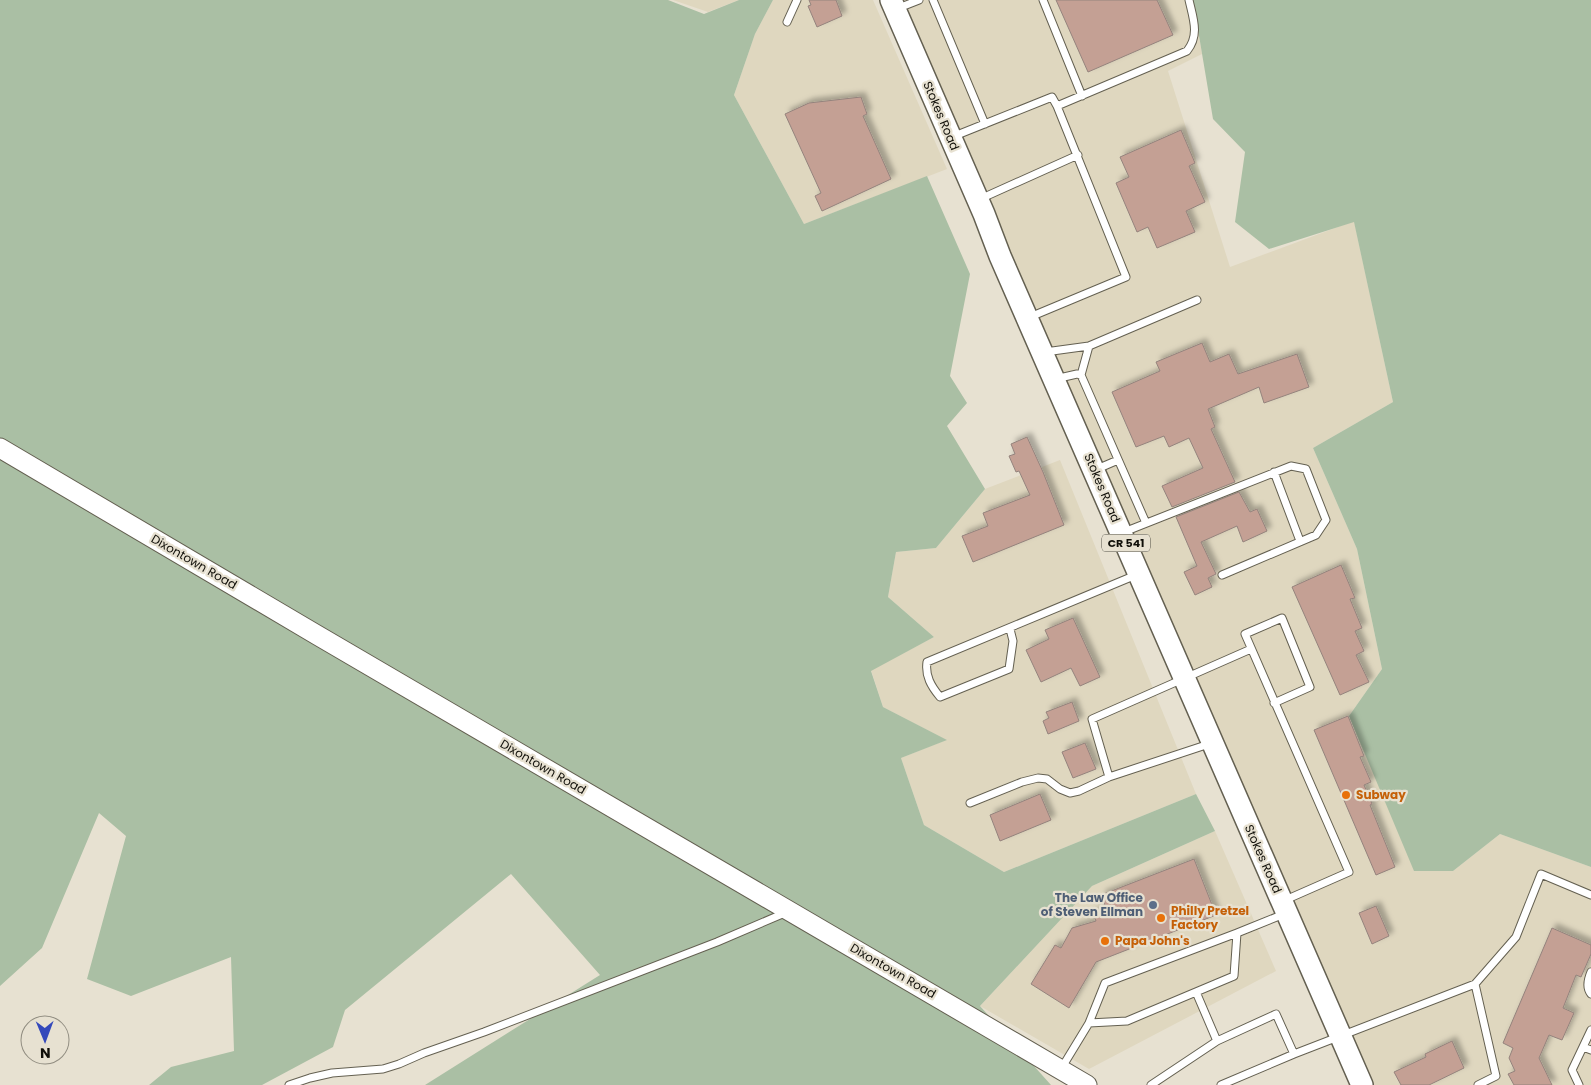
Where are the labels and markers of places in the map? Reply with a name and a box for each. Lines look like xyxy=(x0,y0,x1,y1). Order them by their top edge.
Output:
place label: Subway xyxy=(1356,786,1406,803)
marker: Subway xyxy=(1340,789,1352,801)
place label: The Law Office of Steven Ellman xyxy=(1041,889,1144,920)
marker: The Law Office of Steven Ellman xyxy=(1147,899,1159,911)
place label: Philly Pretzel Factory xyxy=(1171,902,1249,933)
marker: Philly Pretzel Factory xyxy=(1155,912,1167,924)
place label: Papa John's xyxy=(1115,932,1190,949)
marker: Papa John's xyxy=(1099,935,1111,947)

